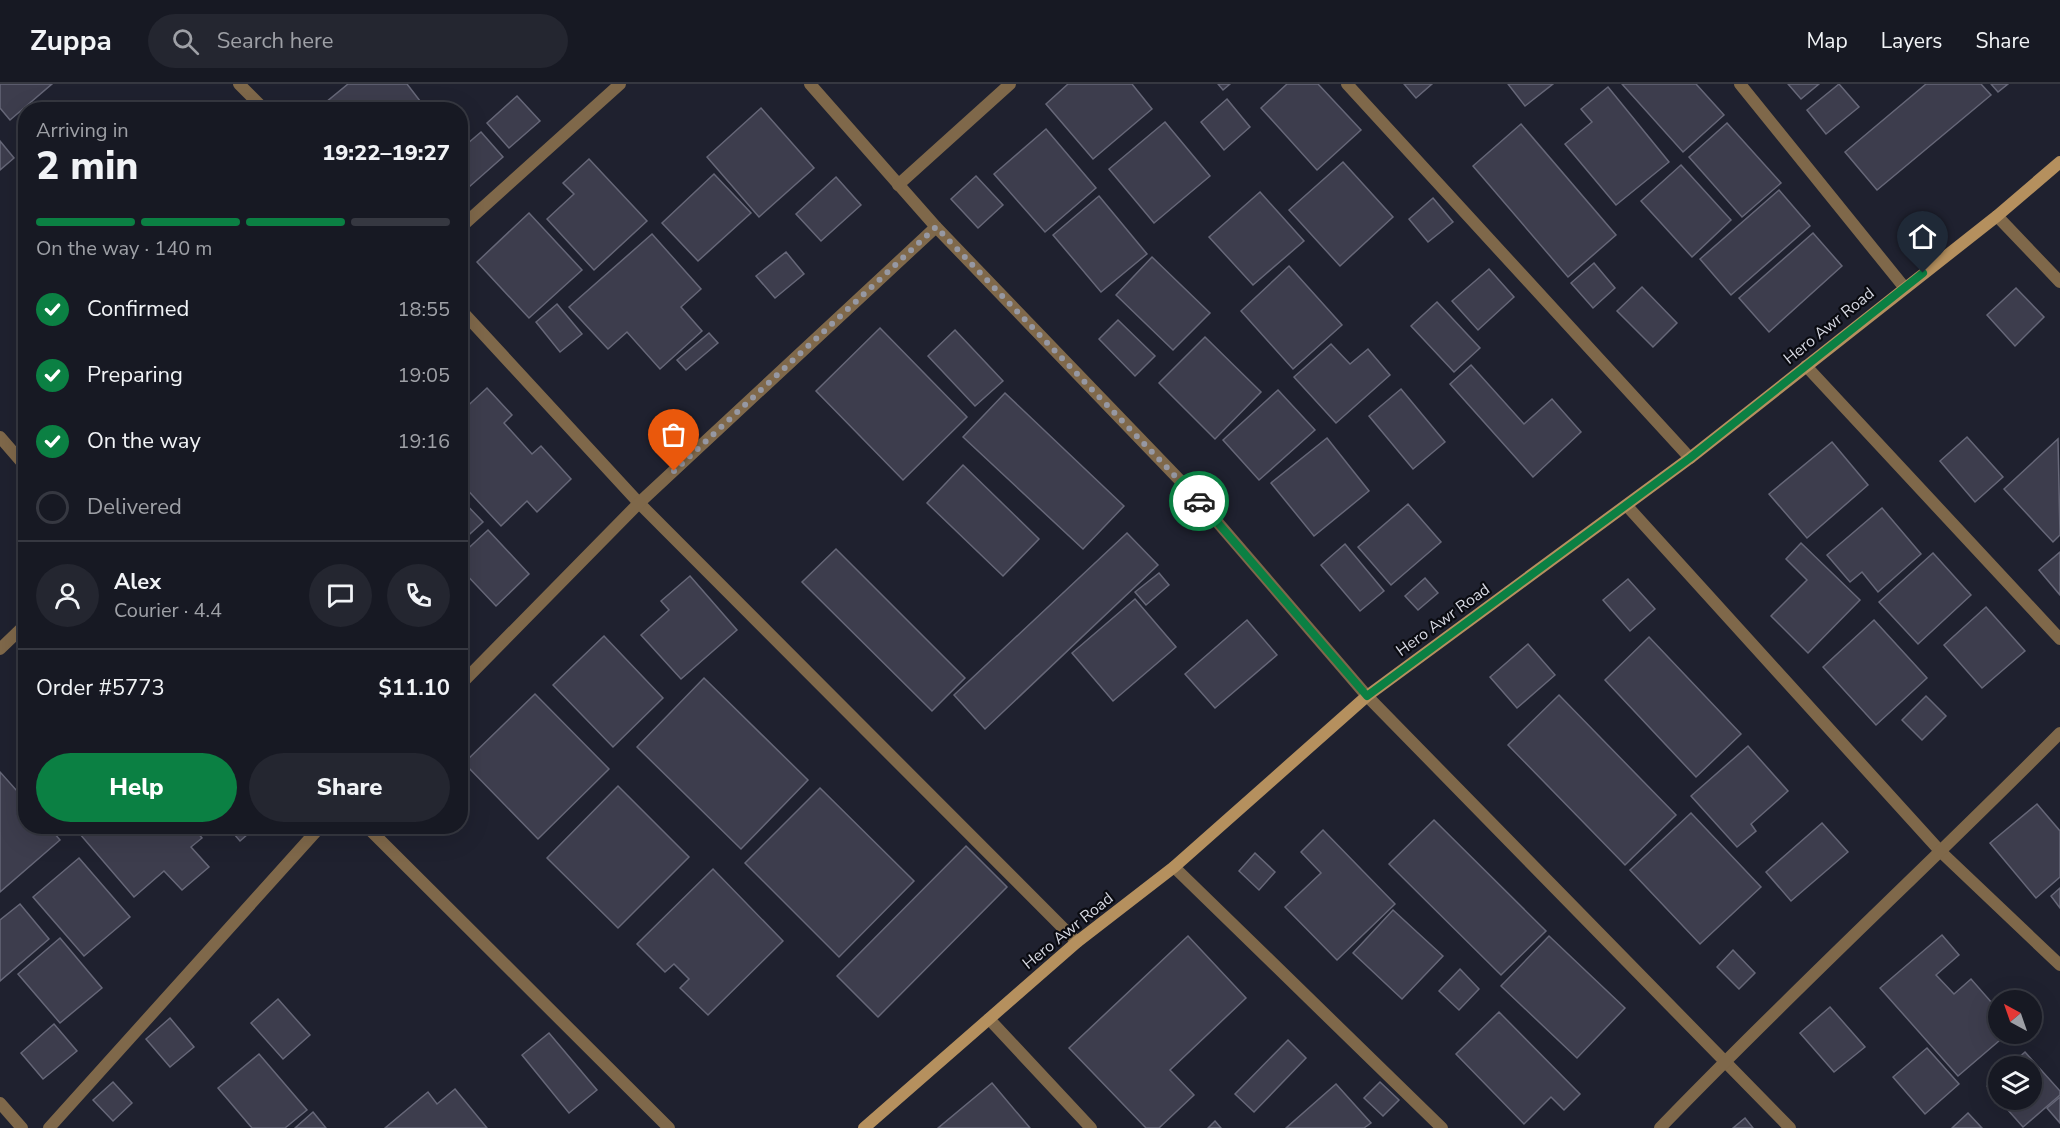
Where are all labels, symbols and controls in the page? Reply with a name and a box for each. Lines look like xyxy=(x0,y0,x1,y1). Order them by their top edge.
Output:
search box xyxy=(148,14,568,68)
text: Zuppa xyxy=(30,22,112,60)
icon: search xyxy=(169,25,202,58)
text: Search here xyxy=(217,26,333,56)
text: Map xyxy=(1806,27,1848,55)
text: Layers xyxy=(1881,27,1942,55)
text: Share xyxy=(1975,27,2030,55)
text: Arriving in xyxy=(36,117,129,144)
text: 19:22–19:27 xyxy=(322,138,450,168)
text: 2 min xyxy=(36,140,139,193)
pin xyxy=(1897,211,1948,273)
icon: home xyxy=(1906,220,1939,253)
text: On the way · 140 m xyxy=(36,235,212,262)
street label: Hero Awr Road xyxy=(1779,282,1879,370)
icon: check xyxy=(36,293,69,326)
text: Confirmed xyxy=(87,294,189,324)
text: 18:55 xyxy=(397,296,450,323)
icon: check xyxy=(36,359,69,392)
text: Preparing xyxy=(87,360,183,390)
text: 19:05 xyxy=(397,362,450,389)
pin xyxy=(648,409,699,471)
icon: bag xyxy=(657,418,690,451)
icon: check xyxy=(36,425,69,458)
text: On the way xyxy=(87,426,201,456)
text: 19:16 xyxy=(397,428,450,455)
courier xyxy=(1169,471,1229,531)
icon: car xyxy=(1183,485,1216,518)
text: Delivered xyxy=(87,492,182,522)
button: person xyxy=(36,564,99,627)
button: chat xyxy=(309,564,372,627)
button: phone xyxy=(387,564,450,627)
text: Alex xyxy=(114,567,161,597)
street label: Hero Awr Road xyxy=(1392,578,1494,662)
text: Courier · 4.4 xyxy=(114,597,222,624)
text: Order #5773 xyxy=(36,673,165,703)
text: $11.10 xyxy=(379,673,450,703)
button: Help xyxy=(36,753,237,822)
button: Share xyxy=(249,753,450,822)
street label: Hero Awr Road xyxy=(1018,887,1118,975)
north arrow xyxy=(1988,990,2042,1044)
map controls xyxy=(1988,990,2042,1110)
button: layers xyxy=(1988,1056,2042,1110)

